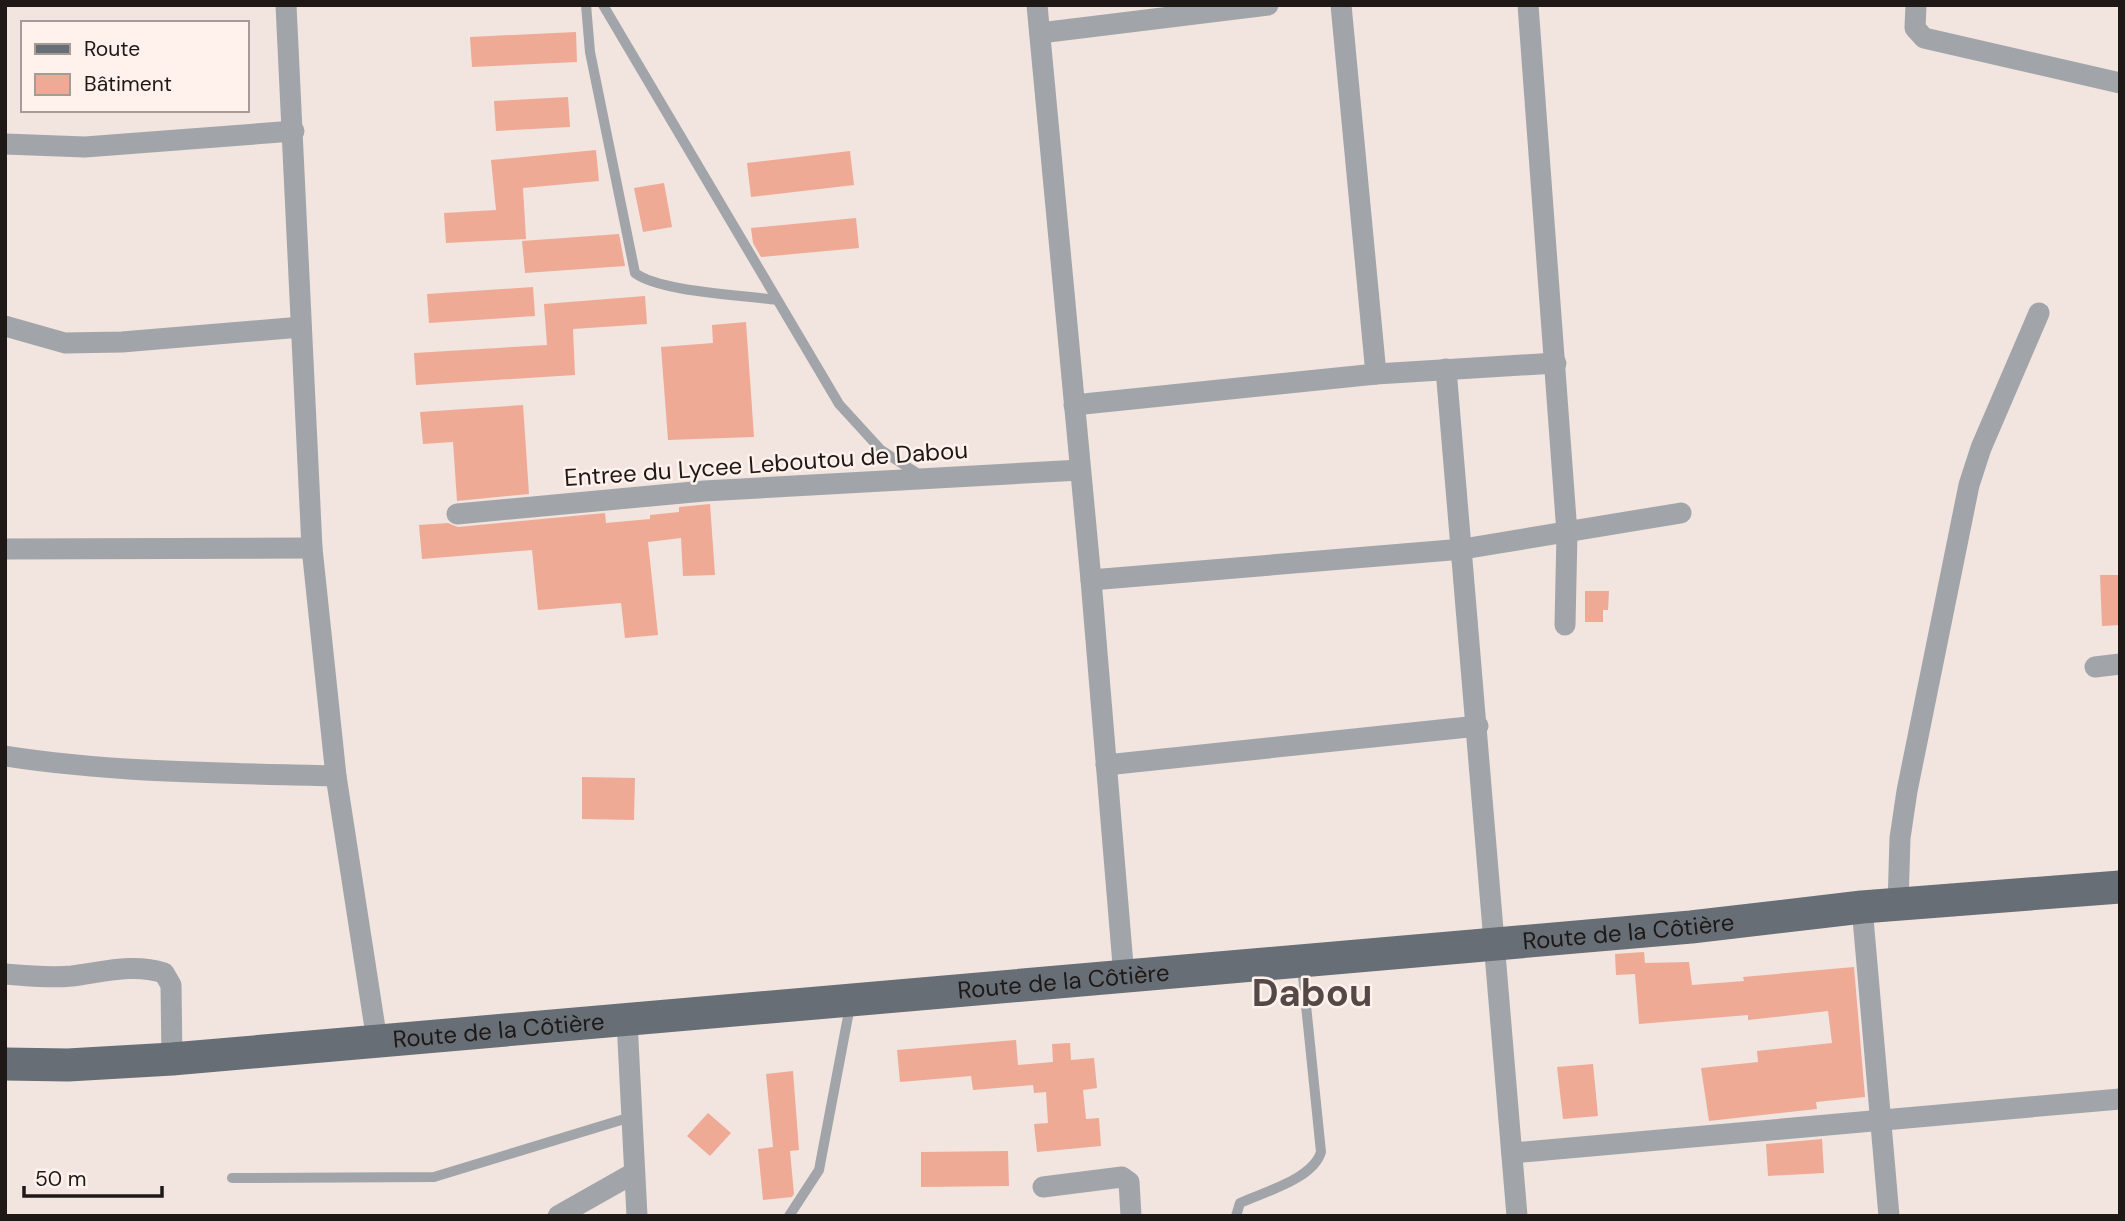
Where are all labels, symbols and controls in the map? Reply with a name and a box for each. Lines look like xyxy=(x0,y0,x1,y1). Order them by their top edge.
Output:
legend xyxy=(21,21,248,112)
text: Route xyxy=(84,35,140,63)
text: Bâtiment xyxy=(84,70,172,98)
street label: Entree du Lycee Leboutou de Dabou xyxy=(563,434,969,493)
street label: Route de la Côtière xyxy=(1521,906,1736,957)
street label: Route de la Côtière xyxy=(956,956,1171,1006)
district label: Dabou xyxy=(1252,968,1372,1018)
street label: Route de la Côtière xyxy=(391,1005,606,1055)
scale bar xyxy=(24,1154,163,1198)
text: 50 m xyxy=(35,1165,86,1193)

